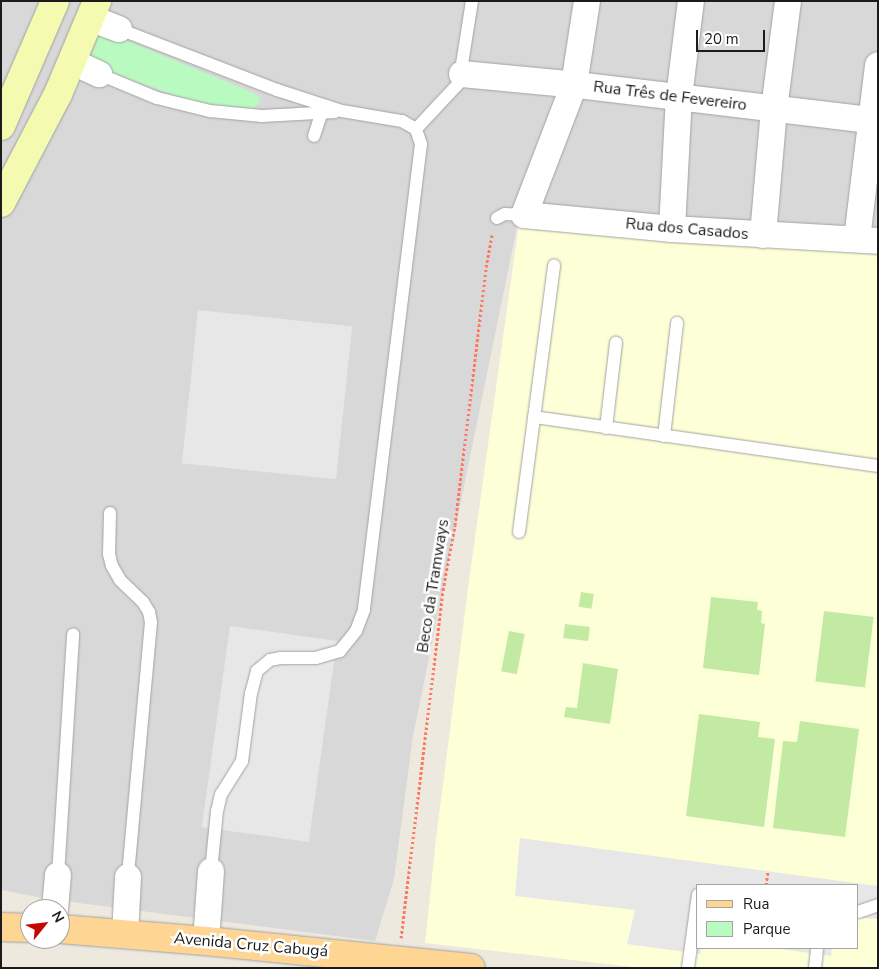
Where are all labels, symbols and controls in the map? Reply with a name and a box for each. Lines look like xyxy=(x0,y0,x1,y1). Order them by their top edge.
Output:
scale bar xyxy=(699,20,768,52)
text: 20 m xyxy=(704,29,739,49)
street label: Rua Três de Fevereiro xyxy=(592,77,748,115)
street label: Rua dos Casados xyxy=(625,214,749,244)
street label: Beco da Tramways xyxy=(413,518,453,654)
legend xyxy=(696,884,859,949)
text: Rua xyxy=(743,894,769,914)
north arrow xyxy=(20,899,70,949)
text: N xyxy=(47,908,69,926)
text: Parque xyxy=(743,919,791,939)
street label: Avenida Cruz Cabugá xyxy=(173,929,329,961)

